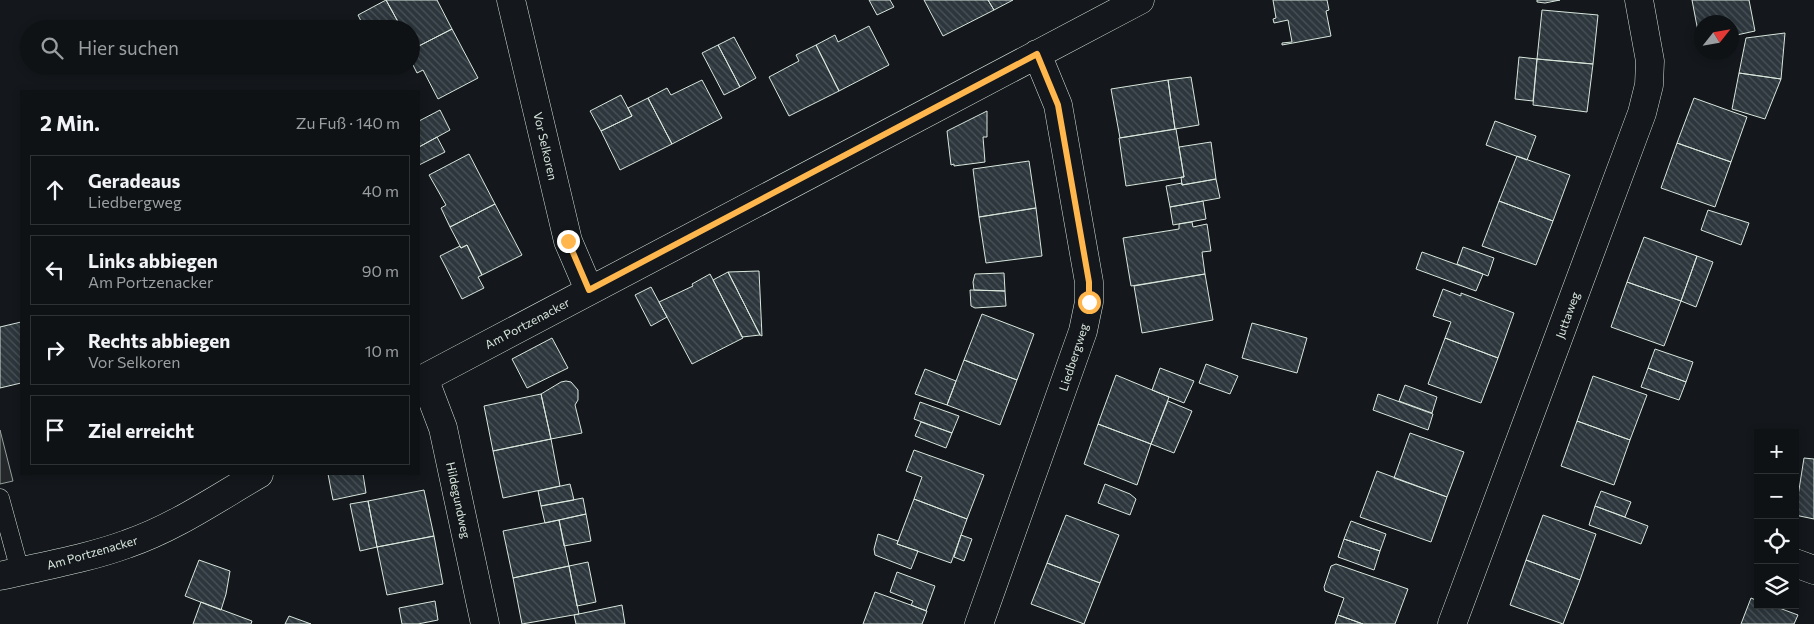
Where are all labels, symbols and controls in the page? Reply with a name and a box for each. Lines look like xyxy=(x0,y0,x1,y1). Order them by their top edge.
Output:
north arrow xyxy=(1694,15,1739,60)
search box xyxy=(20,20,420,75)
icon: search xyxy=(38,34,66,62)
text: Hier suchen xyxy=(78,36,179,59)
text: 2 Min. xyxy=(40,110,100,135)
street label: Vor Selkoren xyxy=(531,111,561,181)
text: Zu Fuß · 140 m xyxy=(296,113,400,132)
text: Geradeaus xyxy=(88,169,180,192)
icon: ahead xyxy=(41,176,69,204)
text: 40 m xyxy=(362,181,399,200)
text: Liedbergweg xyxy=(88,192,182,211)
route end xyxy=(557,230,580,253)
text: Links abbiegen xyxy=(88,249,218,272)
icon: left xyxy=(41,256,69,284)
text: 90 m xyxy=(362,261,399,280)
text: Am Portzenacker xyxy=(88,272,213,291)
street label: Juttaweg xyxy=(1552,289,1583,340)
route start xyxy=(1078,291,1101,314)
street label: Am Portzenacker xyxy=(482,295,572,351)
street label: Liedbergweg xyxy=(1056,321,1091,393)
text: Rechts abbiegen xyxy=(88,329,230,352)
icon: right xyxy=(41,336,69,364)
text: 10 m xyxy=(365,341,399,360)
text: Vor Selkoren xyxy=(88,352,180,371)
icon: arrive xyxy=(41,416,69,444)
text: Ziel erreicht xyxy=(88,419,194,442)
map controls xyxy=(1754,429,1799,609)
button: + xyxy=(1754,429,1799,474)
street label: Hildegundweg xyxy=(444,461,474,540)
button: − xyxy=(1754,474,1799,519)
button: locate xyxy=(1754,519,1799,564)
street label: Am Portzenacker xyxy=(45,532,139,572)
button: layers xyxy=(1754,564,1799,609)

